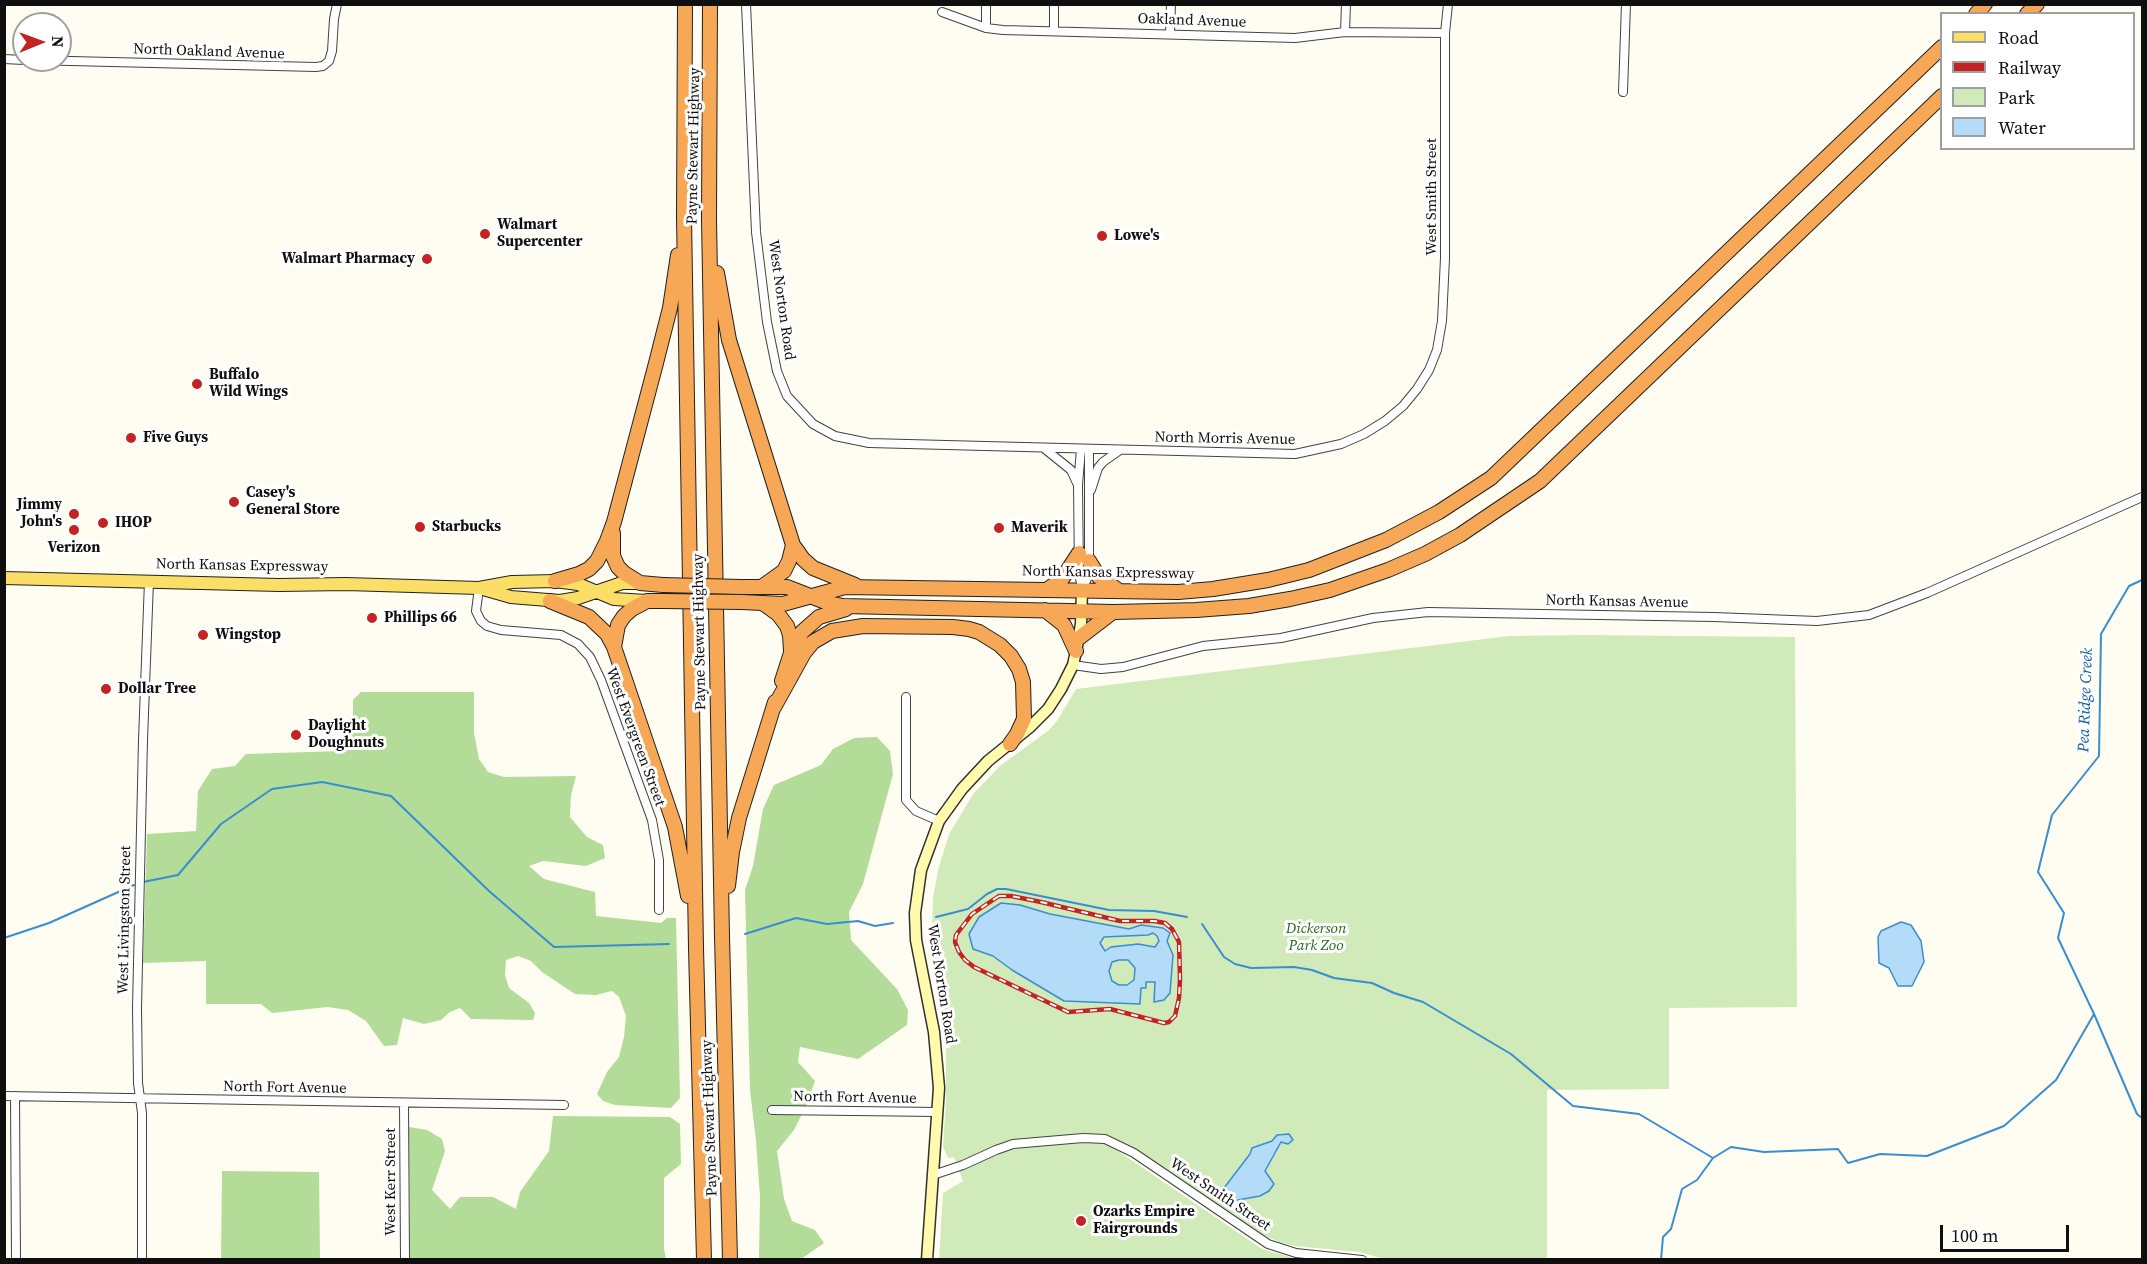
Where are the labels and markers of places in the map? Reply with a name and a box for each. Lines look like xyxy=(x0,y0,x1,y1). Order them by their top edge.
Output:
place label: Walmart Supercenter xyxy=(497,216,582,251)
marker: Walmart Supercenter xyxy=(478,227,492,241)
place label: Lowe's xyxy=(1114,227,1160,245)
marker: Lowe's xyxy=(1095,229,1109,243)
place label: Walmart Pharmacy xyxy=(282,250,415,268)
marker: Walmart Pharmacy xyxy=(420,252,434,266)
place label: Buffalo Wild Wings xyxy=(209,366,288,401)
marker: Buffalo Wild Wings xyxy=(190,377,204,391)
place label: Five Guys xyxy=(143,429,208,447)
marker: Five Guys xyxy=(124,431,138,445)
place label: Casey's General Store xyxy=(246,484,340,519)
marker: Casey's General Store xyxy=(227,495,241,509)
place label: Jimmy John's xyxy=(17,496,62,531)
marker: Jimmy John's xyxy=(67,507,81,521)
place label: IHOP xyxy=(115,514,152,532)
marker: IHOP xyxy=(96,516,110,530)
place label: Starbucks xyxy=(432,518,501,536)
place label: Maverik xyxy=(1011,519,1068,537)
marker: Starbucks xyxy=(413,520,427,534)
marker: Maverik xyxy=(992,521,1006,535)
marker: Verizon xyxy=(67,523,81,537)
place label: Verizon xyxy=(48,539,100,557)
place label: Phillips 66 xyxy=(384,609,457,627)
marker: Phillips 66 xyxy=(365,611,379,625)
place label: Wingstop xyxy=(215,626,281,644)
marker: Wingstop xyxy=(196,628,210,642)
place label: Dollar Tree xyxy=(118,680,196,698)
marker: Dollar Tree xyxy=(99,682,113,696)
place label: Daylight Doughnuts xyxy=(308,717,384,752)
marker: Daylight Doughnuts xyxy=(289,728,303,742)
place label: Ozarks Empire Fairgrounds xyxy=(1093,1203,1195,1238)
marker: Ozarks Empire Fairgrounds xyxy=(1074,1214,1088,1228)

